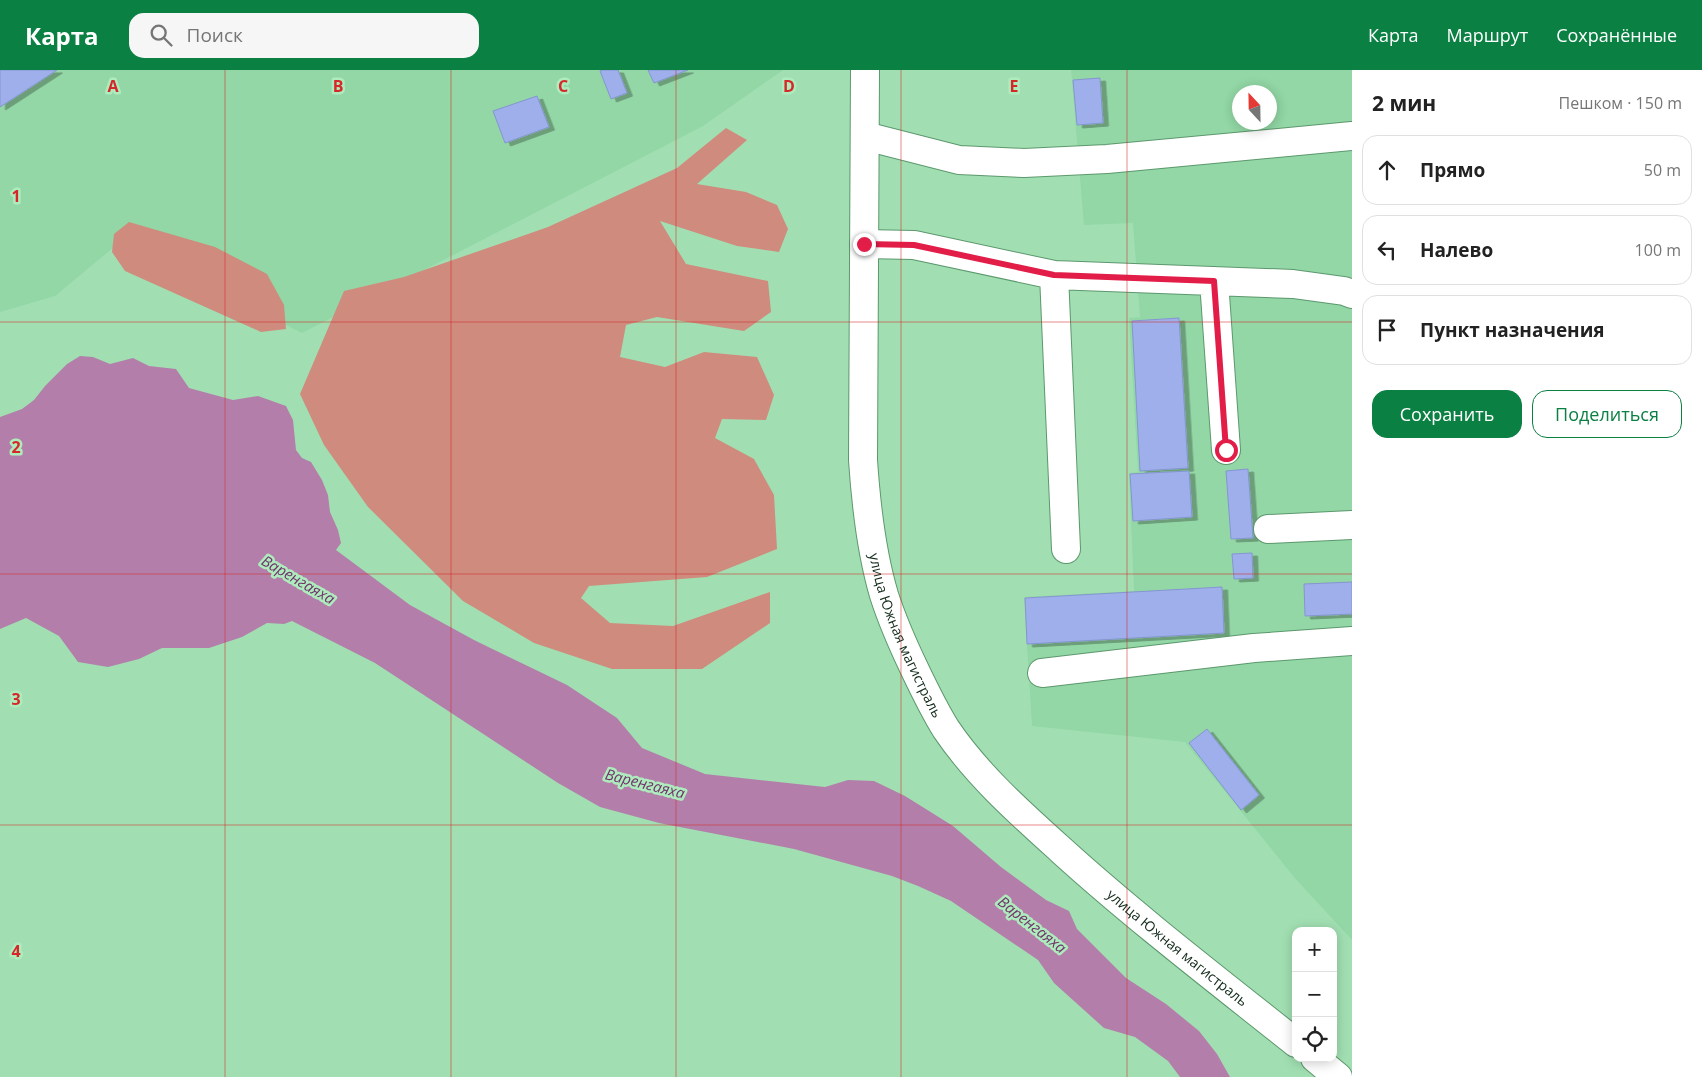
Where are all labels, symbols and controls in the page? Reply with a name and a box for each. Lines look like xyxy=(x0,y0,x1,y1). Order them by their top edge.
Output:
search box xyxy=(129,13,479,58)
text: Карта xyxy=(25,19,99,52)
icon: search xyxy=(147,21,175,49)
text: Поиск xyxy=(187,22,243,48)
text: Карта xyxy=(1368,23,1418,47)
text: Маршрут xyxy=(1446,23,1528,47)
text: Сохранённые xyxy=(1556,23,1677,47)
text: A xyxy=(107,75,119,97)
text: B xyxy=(333,75,343,97)
text: C xyxy=(558,75,568,97)
text: D xyxy=(783,75,795,97)
text: E xyxy=(1010,75,1019,97)
north arrow xyxy=(1232,85,1277,130)
text: 2 мин xyxy=(1372,89,1436,117)
text: Пешком · 150 m xyxy=(1559,92,1682,114)
icon: ahead xyxy=(1373,156,1401,184)
text: Прямо xyxy=(1420,157,1485,183)
text: 50 m xyxy=(1644,159,1681,181)
text: 1 xyxy=(11,185,21,207)
route end xyxy=(853,233,876,256)
icon: left xyxy=(1373,236,1401,264)
text: Налево xyxy=(1420,237,1493,263)
text: 100 m xyxy=(1635,239,1681,261)
icon: arrive xyxy=(1373,316,1401,344)
text: Пункт назначения xyxy=(1420,317,1605,343)
button: Сохранить xyxy=(1372,390,1522,438)
button: Поделиться xyxy=(1532,390,1682,438)
text: 2 xyxy=(11,436,21,458)
route start xyxy=(1215,439,1238,462)
water label: Варенгаяха xyxy=(258,550,339,608)
street label: улица Южная магистраль xyxy=(865,551,947,721)
text: 3 xyxy=(11,688,21,710)
water label: Варенгаяха xyxy=(603,763,688,803)
street label: улица Южная магистраль xyxy=(1103,884,1252,1010)
water label: Варенгаяха xyxy=(994,891,1071,957)
map controls xyxy=(1292,927,1337,1062)
button: + xyxy=(1292,927,1337,972)
text: 4 xyxy=(11,940,21,962)
button: − xyxy=(1292,972,1337,1017)
button: locate xyxy=(1292,1017,1337,1062)

